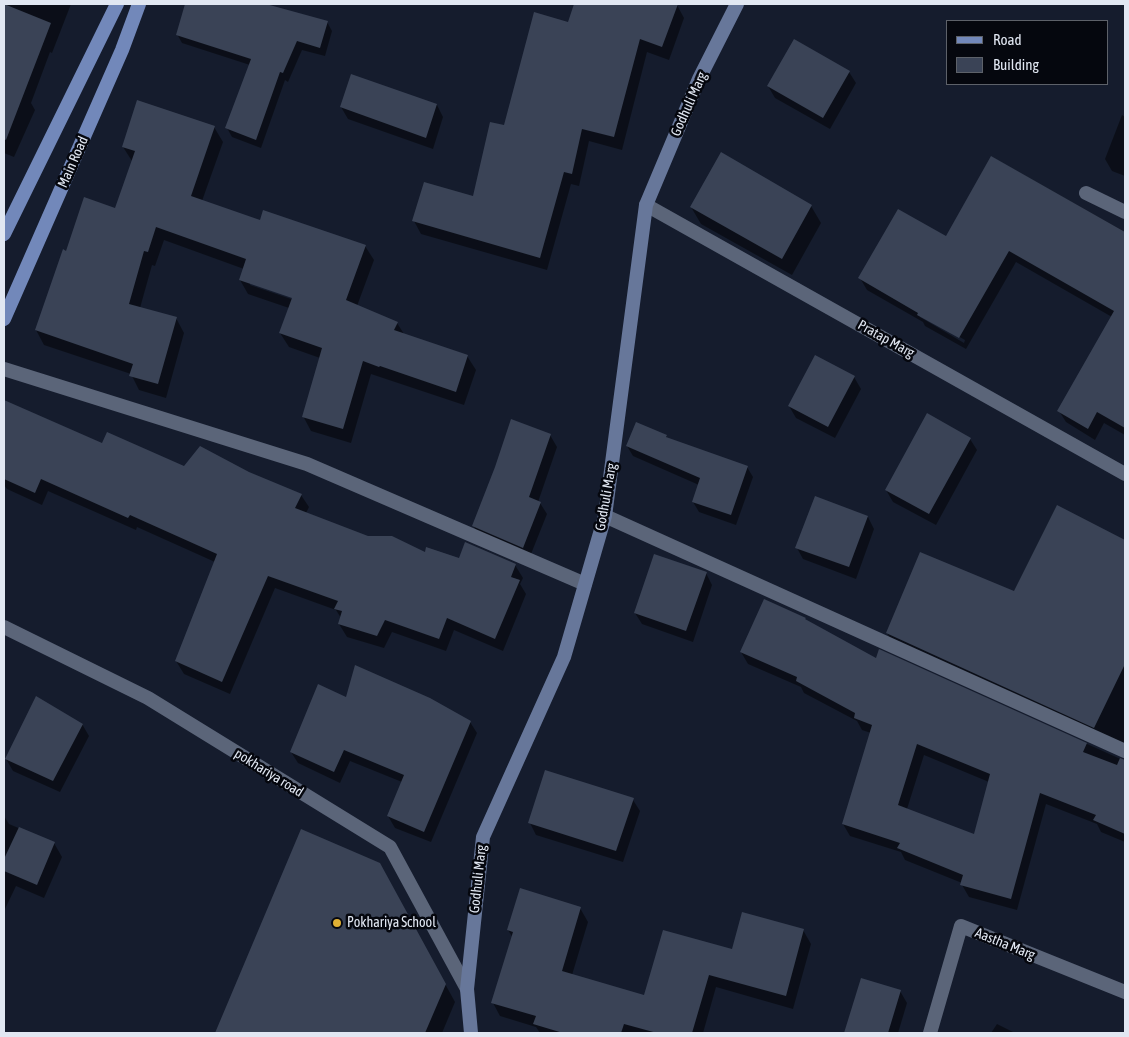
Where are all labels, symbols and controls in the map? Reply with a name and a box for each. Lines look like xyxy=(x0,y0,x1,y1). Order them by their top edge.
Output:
legend xyxy=(946,20,1109,85)
text: Road xyxy=(993,31,1022,48)
text: Building xyxy=(993,56,1039,73)
street label: Godhuli Marg xyxy=(667,69,711,139)
street label: Main Road xyxy=(54,134,92,190)
street label: Pratap Marg xyxy=(855,317,917,361)
street label: Godhuli Marg xyxy=(592,462,620,532)
street label: pokhariya road xyxy=(232,745,306,801)
street label: Godhuli Marg xyxy=(466,844,490,914)
place label: Pokhariya School xyxy=(347,915,436,931)
marker: Pokhariya School xyxy=(331,917,343,929)
street label: Aastha Marg xyxy=(973,924,1037,964)

